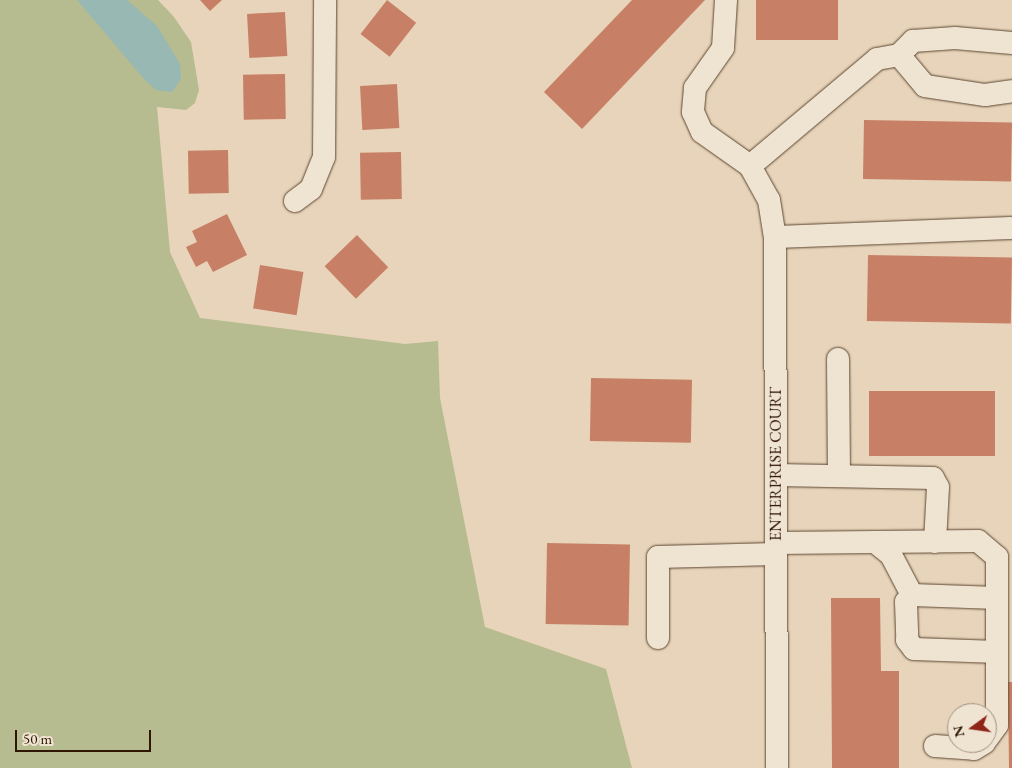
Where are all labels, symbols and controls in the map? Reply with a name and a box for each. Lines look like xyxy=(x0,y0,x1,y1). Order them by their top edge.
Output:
street label: ENTERPRISE COURT xyxy=(766,387,786,541)
north arrow xyxy=(947,703,997,753)
scale bar xyxy=(18,720,154,752)
text: N xyxy=(948,724,969,739)
text: 50 m xyxy=(23,729,52,748)

